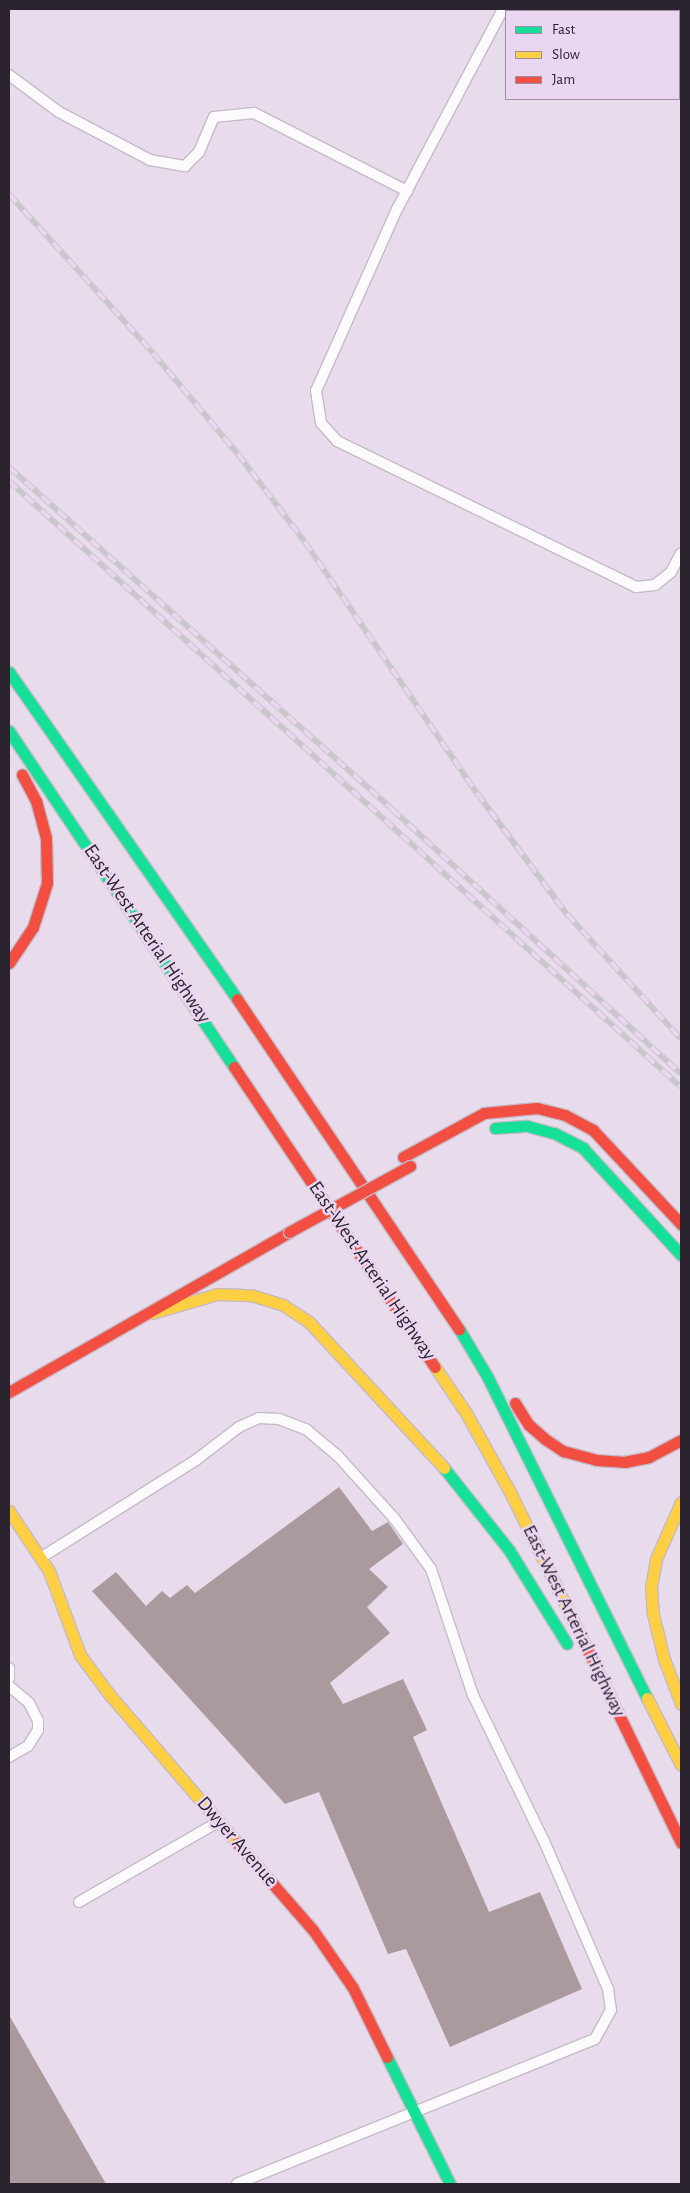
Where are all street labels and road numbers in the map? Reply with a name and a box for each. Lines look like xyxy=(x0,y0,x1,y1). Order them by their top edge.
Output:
street label: East-West Arterial Highway xyxy=(78,840,216,1028)
street label: East-West Arterial Highway xyxy=(303,1177,441,1365)
street label: East-West Arterial Highway xyxy=(517,1521,631,1721)
street label: Dwyer Avenue xyxy=(191,1792,283,1892)

